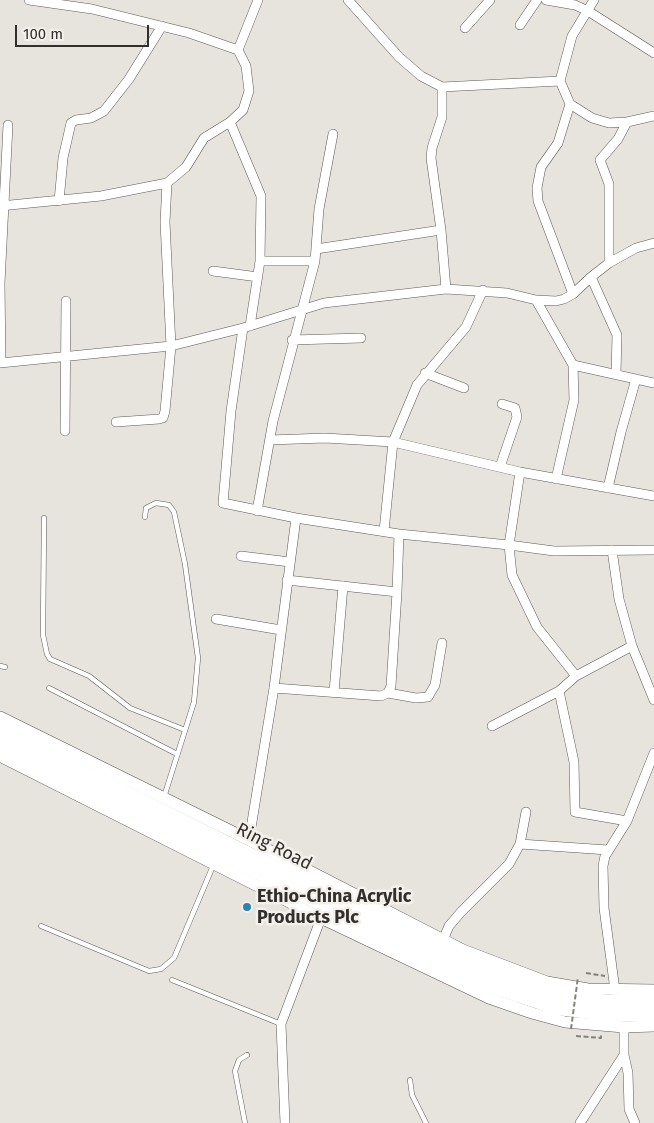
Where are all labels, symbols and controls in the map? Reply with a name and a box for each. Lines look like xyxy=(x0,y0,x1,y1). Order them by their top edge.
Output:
scale bar xyxy=(18,15,151,47)
text: 100 m xyxy=(23,25,63,43)
street label: Ring Road xyxy=(232,819,316,875)
place label: Ethio-China Acrylic Products Plc xyxy=(257,886,411,929)
marker: Ethio-China Acrylic Products Plc xyxy=(241,901,253,913)

